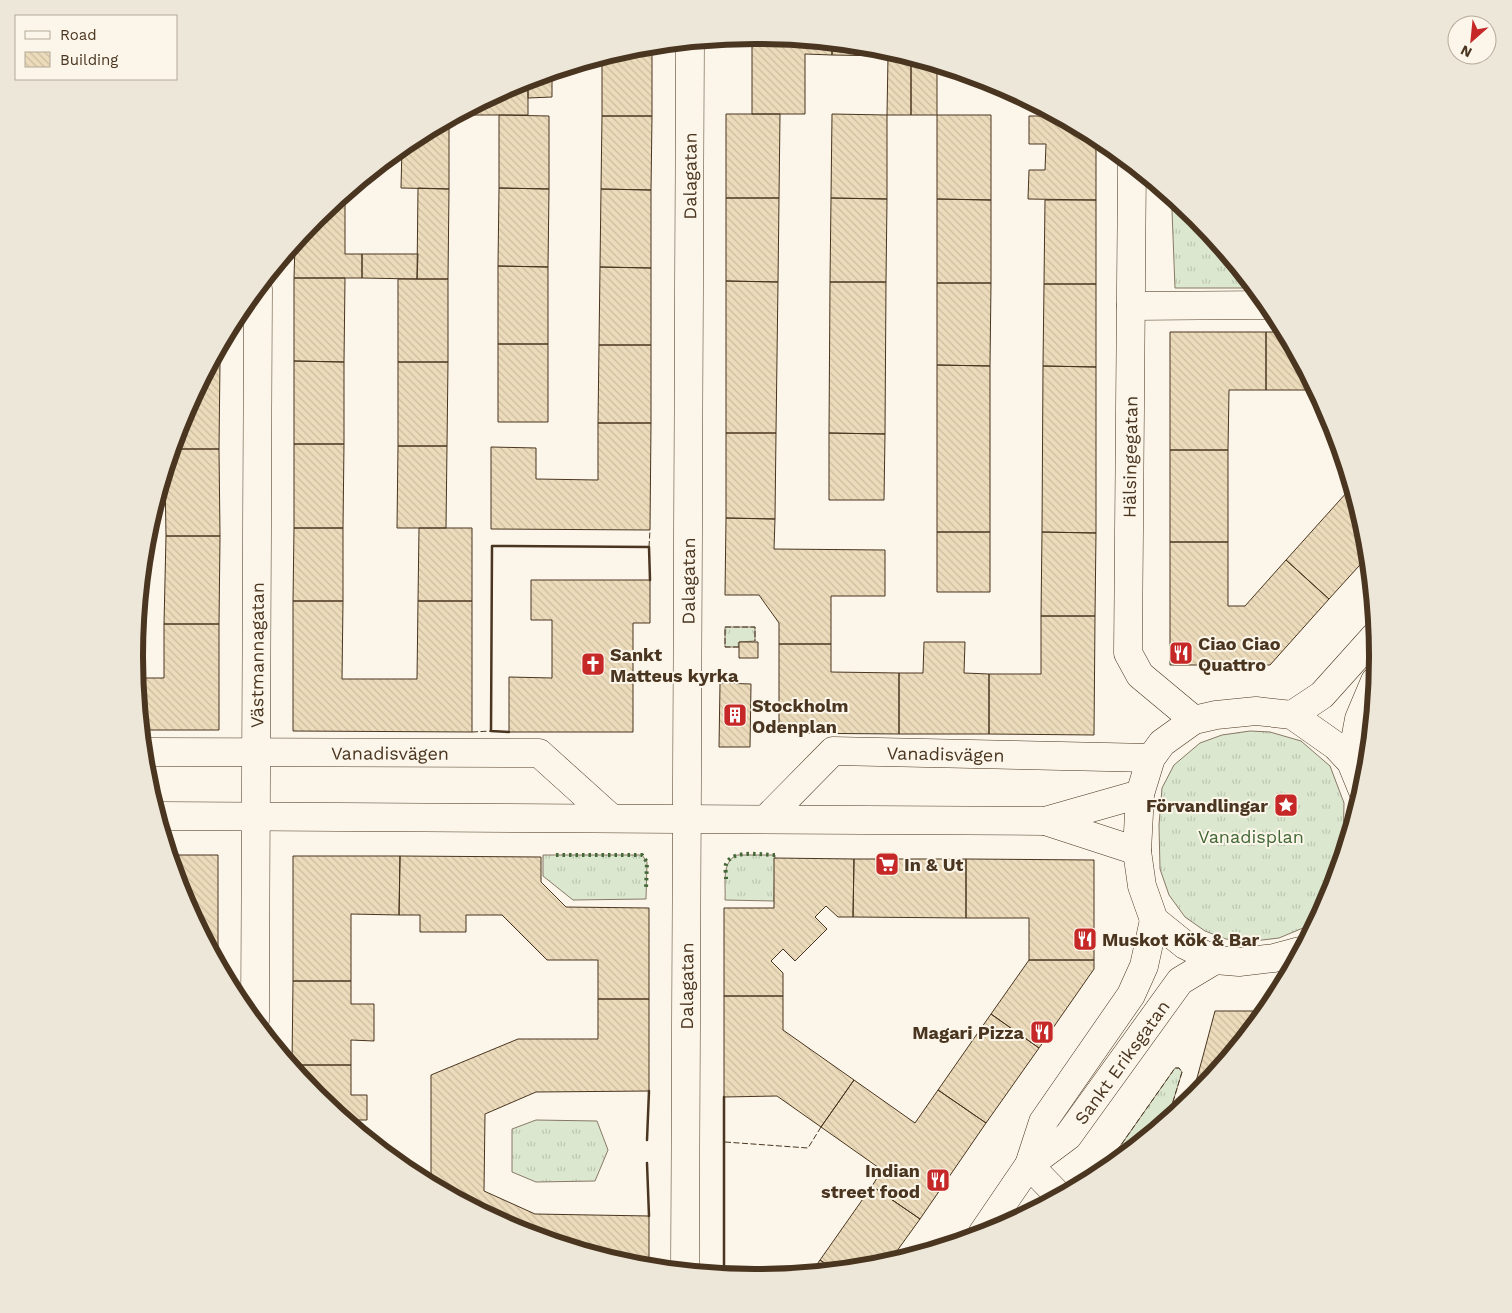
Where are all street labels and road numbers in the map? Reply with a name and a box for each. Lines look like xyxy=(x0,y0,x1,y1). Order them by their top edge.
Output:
street label: Dalagatan xyxy=(679,132,700,220)
street label: Hälsingegatan xyxy=(1118,396,1142,518)
street label: Dalagatan xyxy=(677,537,698,625)
street label: Västmannagatan xyxy=(246,582,267,728)
street label: Vanadisvägen xyxy=(331,742,449,763)
street label: Vanadisvägen xyxy=(886,742,1005,765)
street label: Dalagatan xyxy=(675,942,697,1030)
street label: Sankt Eriksgatan xyxy=(1070,996,1173,1128)

